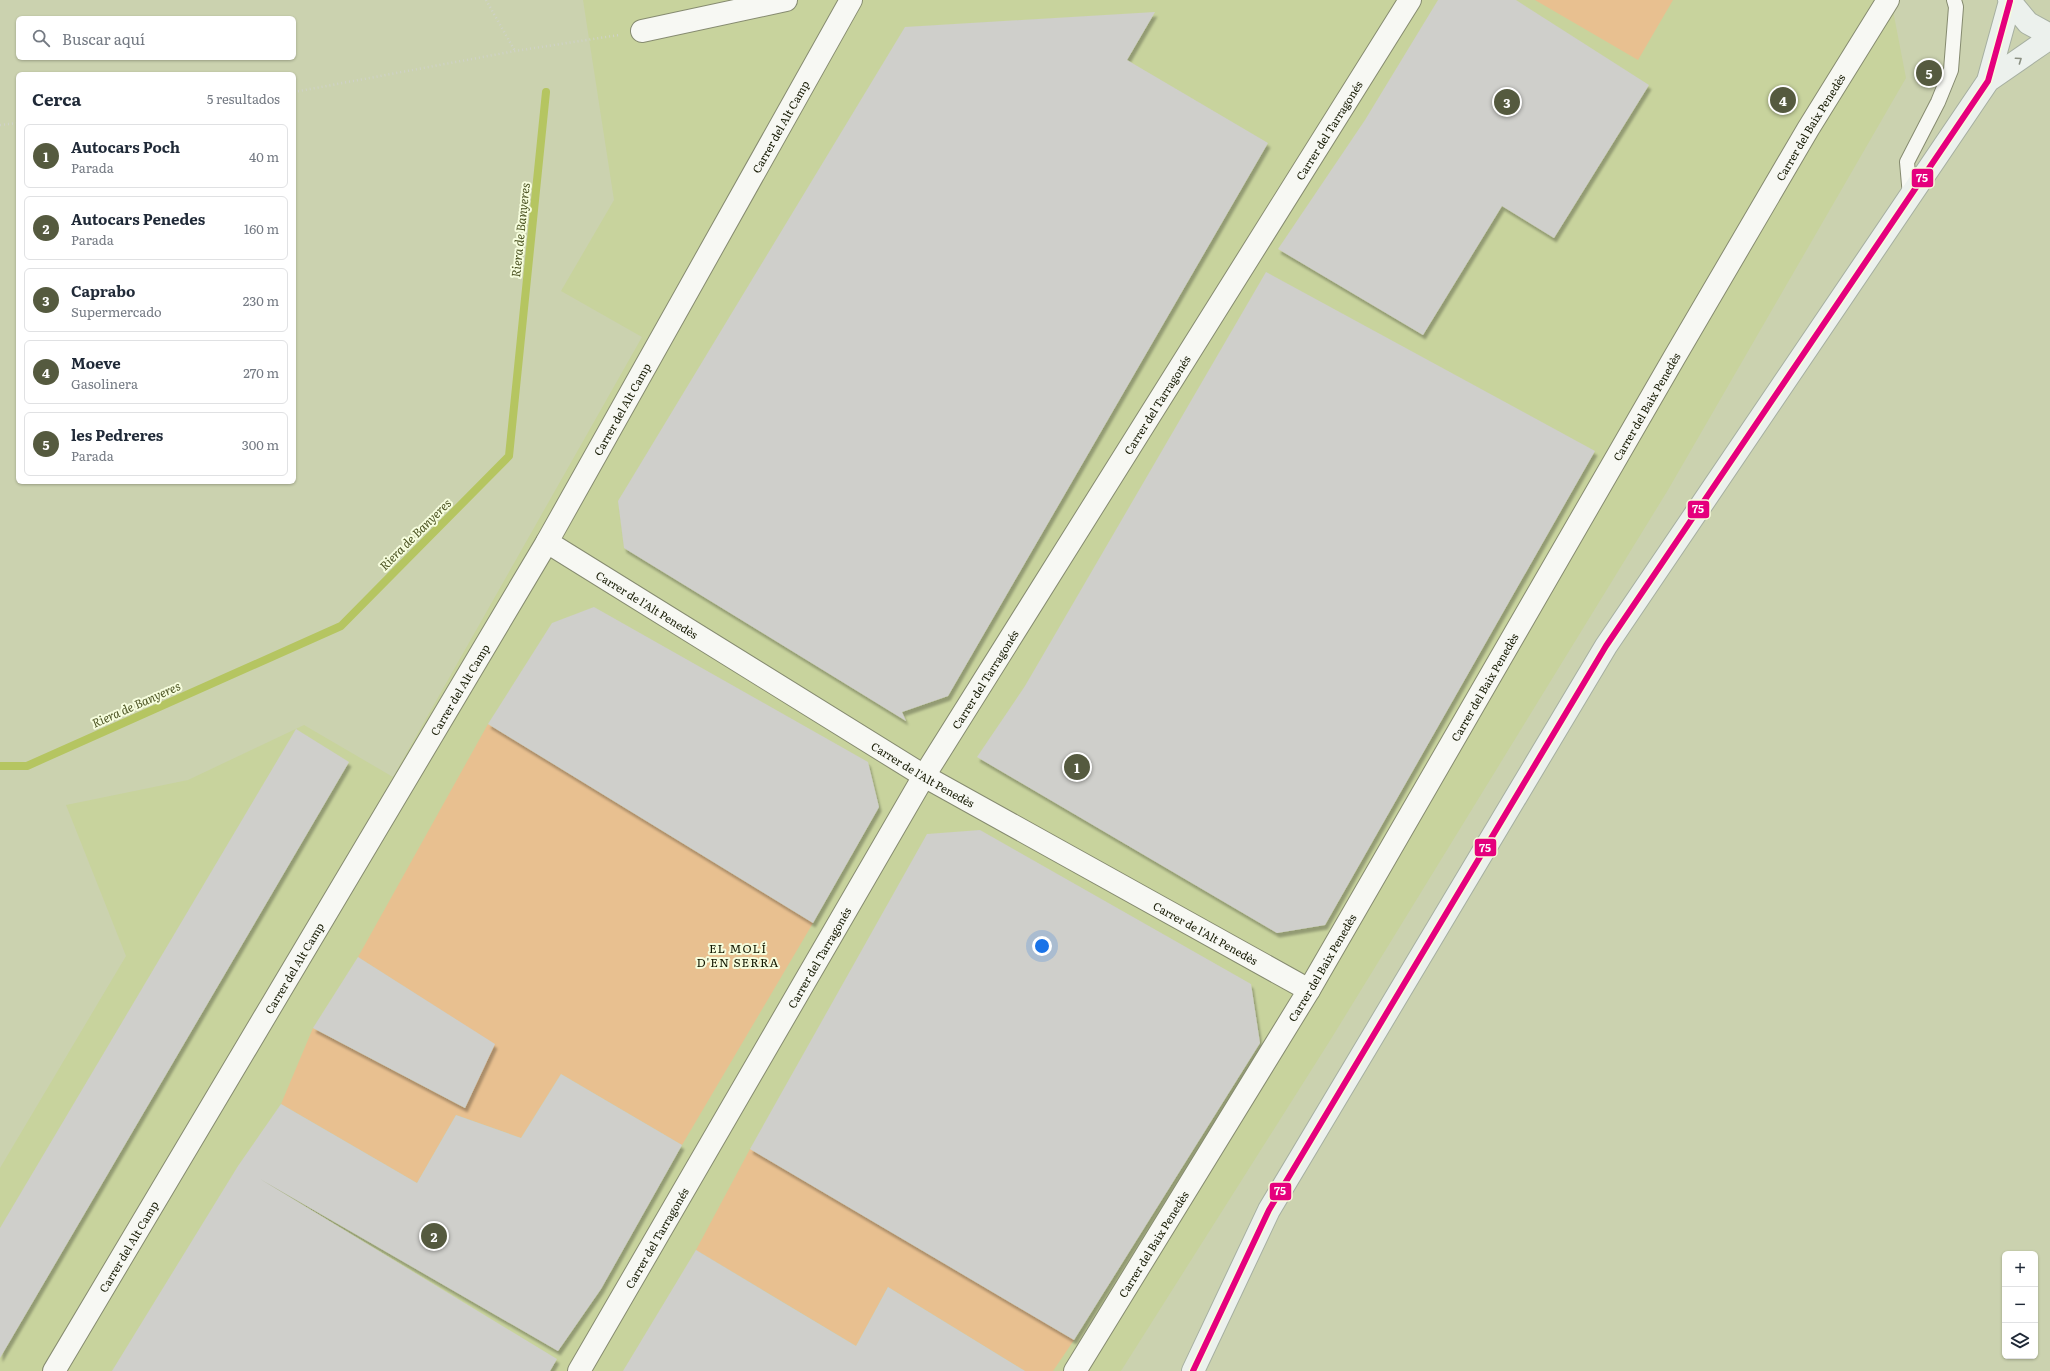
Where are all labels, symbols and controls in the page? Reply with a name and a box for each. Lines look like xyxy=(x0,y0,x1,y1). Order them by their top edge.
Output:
search box xyxy=(16,16,296,60)
icon: search xyxy=(30,27,52,49)
text: Buscar aquí xyxy=(62,27,145,50)
one-way arrow xyxy=(2015,57,2022,65)
pin: 5 xyxy=(1916,58,1942,88)
street label: Carrer del Baix Penedès xyxy=(1772,70,1849,184)
street label: Carrer del Alt Camp xyxy=(748,77,813,176)
street label: Carrer del Tarragonés xyxy=(1291,77,1366,183)
pin: 4 xyxy=(1770,85,1796,115)
text: Cerca xyxy=(32,86,81,111)
pin: 3 xyxy=(1494,87,1520,117)
text: 5 resultados xyxy=(207,89,280,108)
text: Autocars Poch xyxy=(71,135,180,158)
text: 1 xyxy=(43,147,49,166)
text: 40 m xyxy=(249,147,279,166)
text: Parada xyxy=(71,158,114,177)
line badge: 75 xyxy=(1911,168,1934,188)
text: 75 xyxy=(1916,169,1928,185)
water label: Riera de Banyeres xyxy=(506,182,534,278)
text: Autocars Penedes xyxy=(71,207,205,230)
text: 2 xyxy=(43,219,49,238)
text: 160 m xyxy=(244,219,279,238)
text: Parada xyxy=(71,230,114,249)
text: Caprabo xyxy=(71,279,135,302)
text: 3 xyxy=(42,291,50,310)
text: 230 m xyxy=(243,291,279,310)
text: Supermercado xyxy=(71,302,162,321)
street label: Carrer del Baix Penedès xyxy=(1608,349,1684,463)
text: Moeve xyxy=(71,351,121,374)
street label: Carrer del Tarragonés xyxy=(1119,352,1194,457)
street label: Carrer del Alt Camp xyxy=(589,360,654,458)
text: 4 xyxy=(42,363,50,382)
text: 270 m xyxy=(243,363,279,382)
text: Gasolinera xyxy=(71,374,138,393)
text: les Pedreres xyxy=(71,423,163,446)
text: 5 xyxy=(42,435,50,454)
text: 300 m xyxy=(242,435,279,454)
text: Parada xyxy=(71,446,114,465)
water label: Riera de Banyeres xyxy=(375,494,455,574)
line badge: 75 xyxy=(1687,500,1710,519)
text: 75 xyxy=(1692,500,1704,516)
street label: Carrer de l'Alt Penedès xyxy=(593,567,701,642)
street label: Carrer del Tarragonés xyxy=(947,626,1022,732)
street label: Carrer del Baix Penedès xyxy=(1446,630,1522,744)
street label: Carrer del Alt Camp xyxy=(426,641,493,738)
water label: Riera de Banyeres xyxy=(89,676,183,732)
street label: Carrer de l'Alt Penedès xyxy=(869,737,978,811)
pin: 1 xyxy=(1064,752,1090,782)
line badge: 75 xyxy=(1474,838,1497,857)
text: 75 xyxy=(1479,839,1491,855)
street label: Carrer de l'Alt Penedès xyxy=(1151,897,1261,968)
street label: Carrer del Tarragonés xyxy=(783,904,854,1011)
street label: Carrer del Baix Penedès xyxy=(1284,911,1359,1024)
street label: Carrer del Alt Camp xyxy=(260,919,327,1017)
your location xyxy=(1032,936,1052,956)
district label: EL MOLÍ D'EN SERRA xyxy=(697,939,779,971)
line badge: 75 xyxy=(1269,1182,1292,1201)
text: 75 xyxy=(1274,1182,1286,1198)
street label: Carrer del Tarragonés xyxy=(621,1184,692,1291)
street label: Carrer del Baix Penedès xyxy=(1114,1188,1192,1300)
street label: Carrer del Alt Camp xyxy=(95,1197,162,1295)
pin: 2 xyxy=(421,1221,447,1251)
map controls xyxy=(2002,1251,2038,1359)
button: + xyxy=(2002,1251,2038,1287)
button: − xyxy=(2002,1287,2038,1323)
button: layers xyxy=(2002,1323,2038,1359)

